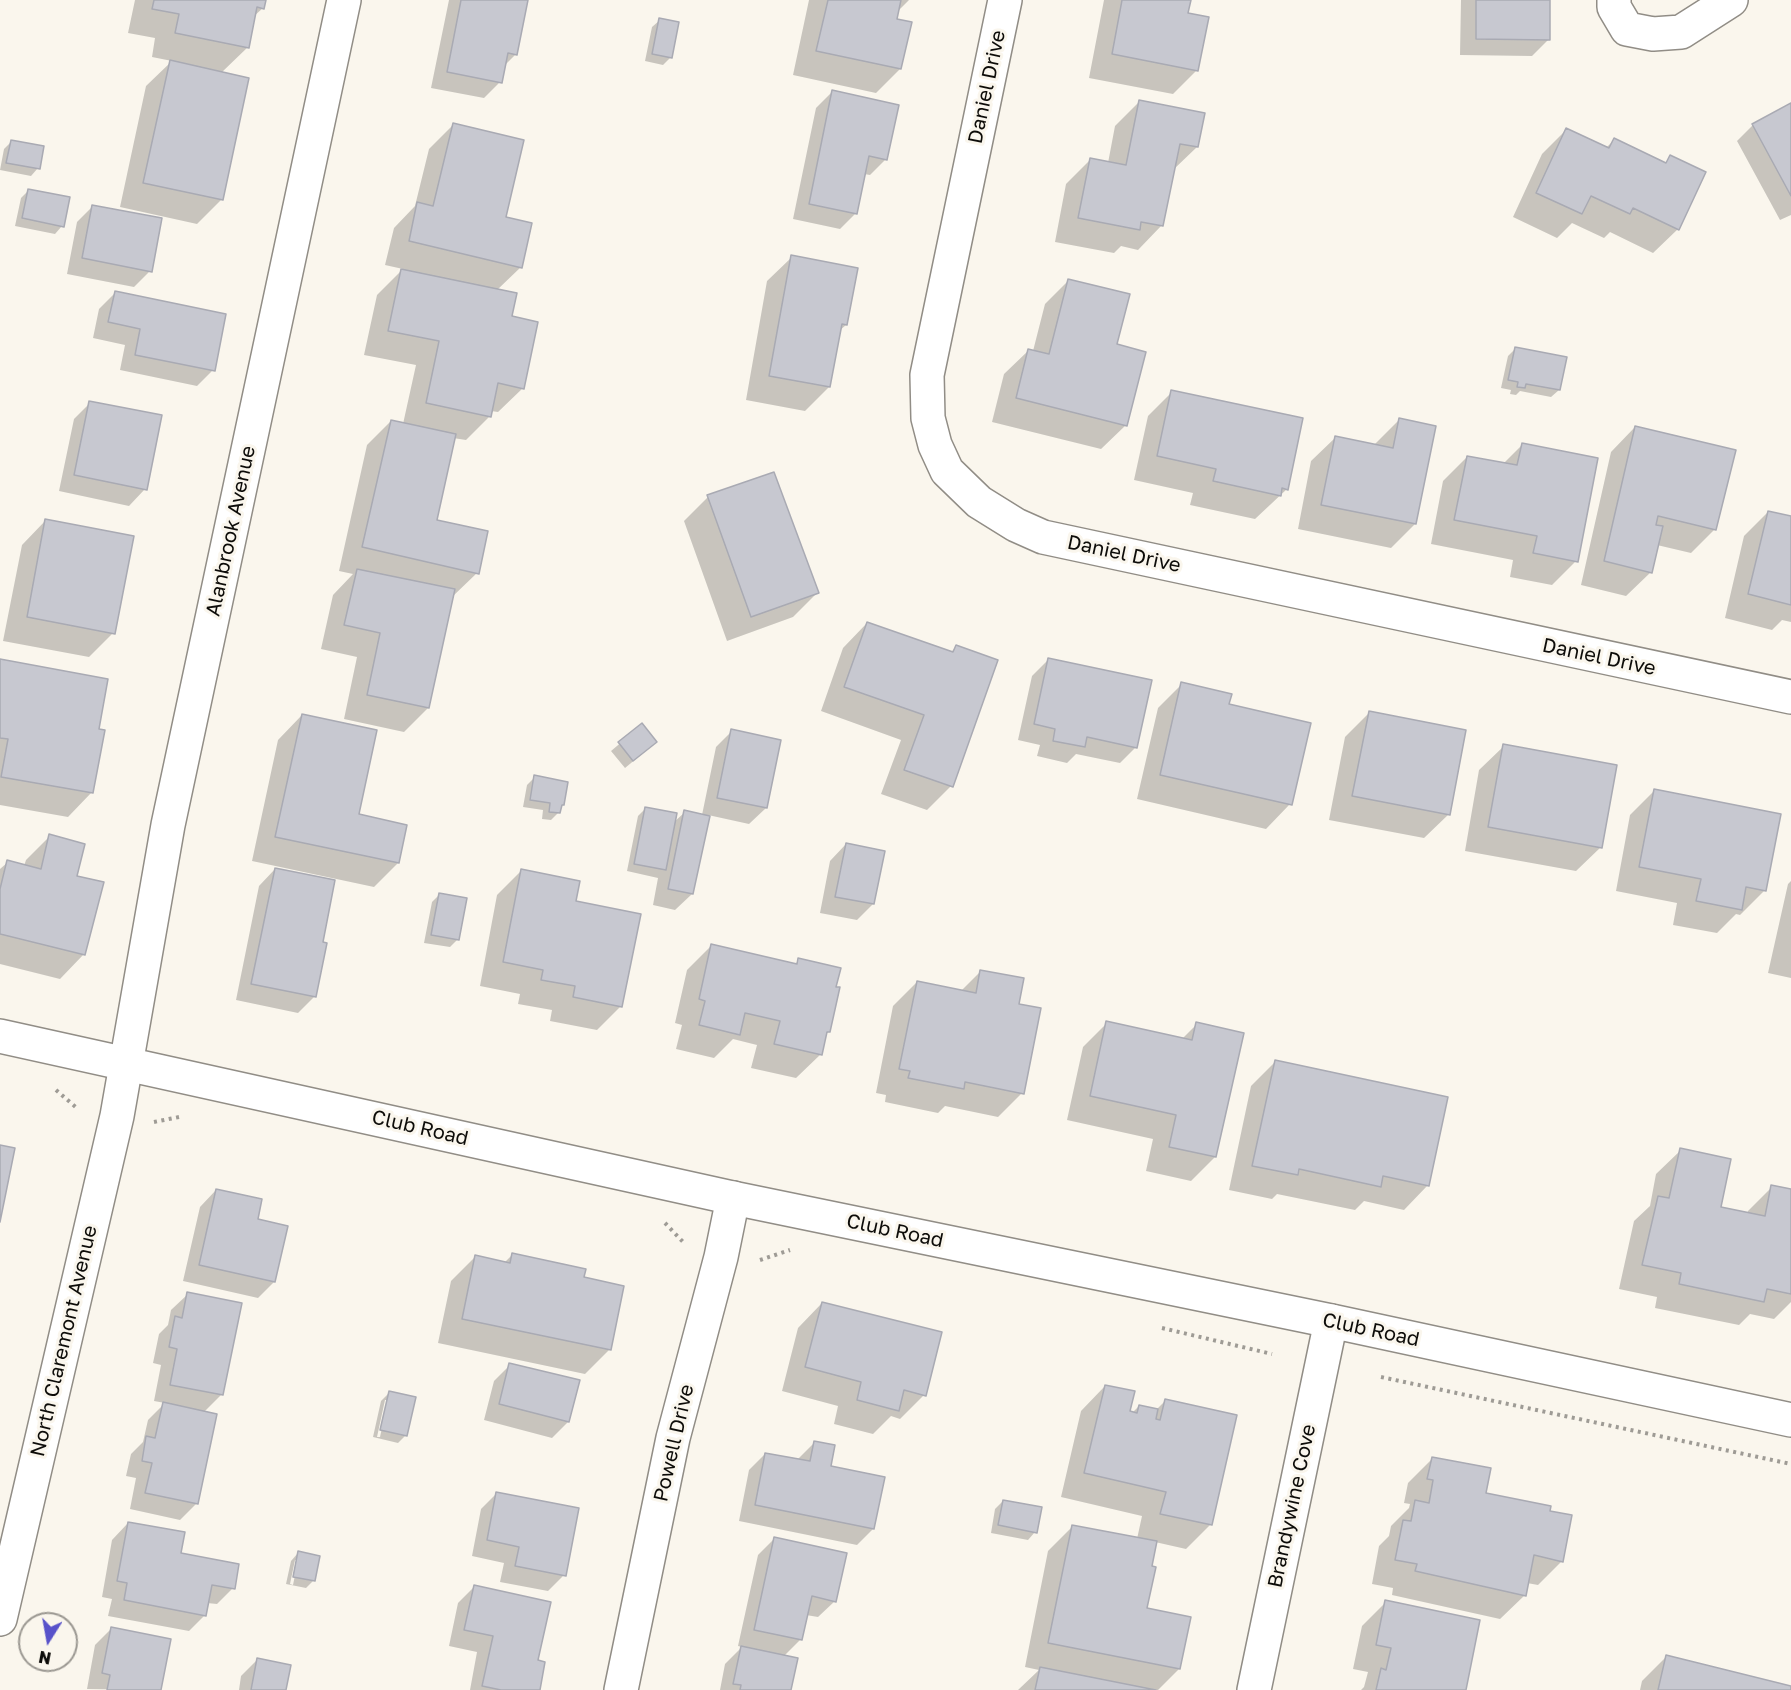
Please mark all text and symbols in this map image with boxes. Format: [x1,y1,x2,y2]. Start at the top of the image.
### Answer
street label: Daniel Drive [963,28,1011,146]
street label: Alanbrook Avenue [201,444,261,618]
street label: Daniel Drive [1065,530,1183,578]
street label: Daniel Drive [1540,633,1658,681]
street label: Club Road [369,1105,471,1151]
street label: Club Road [844,1209,946,1253]
street label: North Claremont Avenue [26,1223,102,1459]
street label: Club Road [1320,1308,1422,1352]
street label: Powell Drive [649,1382,699,1504]
street label: Brandywine Cove [1263,1422,1321,1590]
north arrow [18,1612,78,1672]
text: N [37,1647,53,1669]

